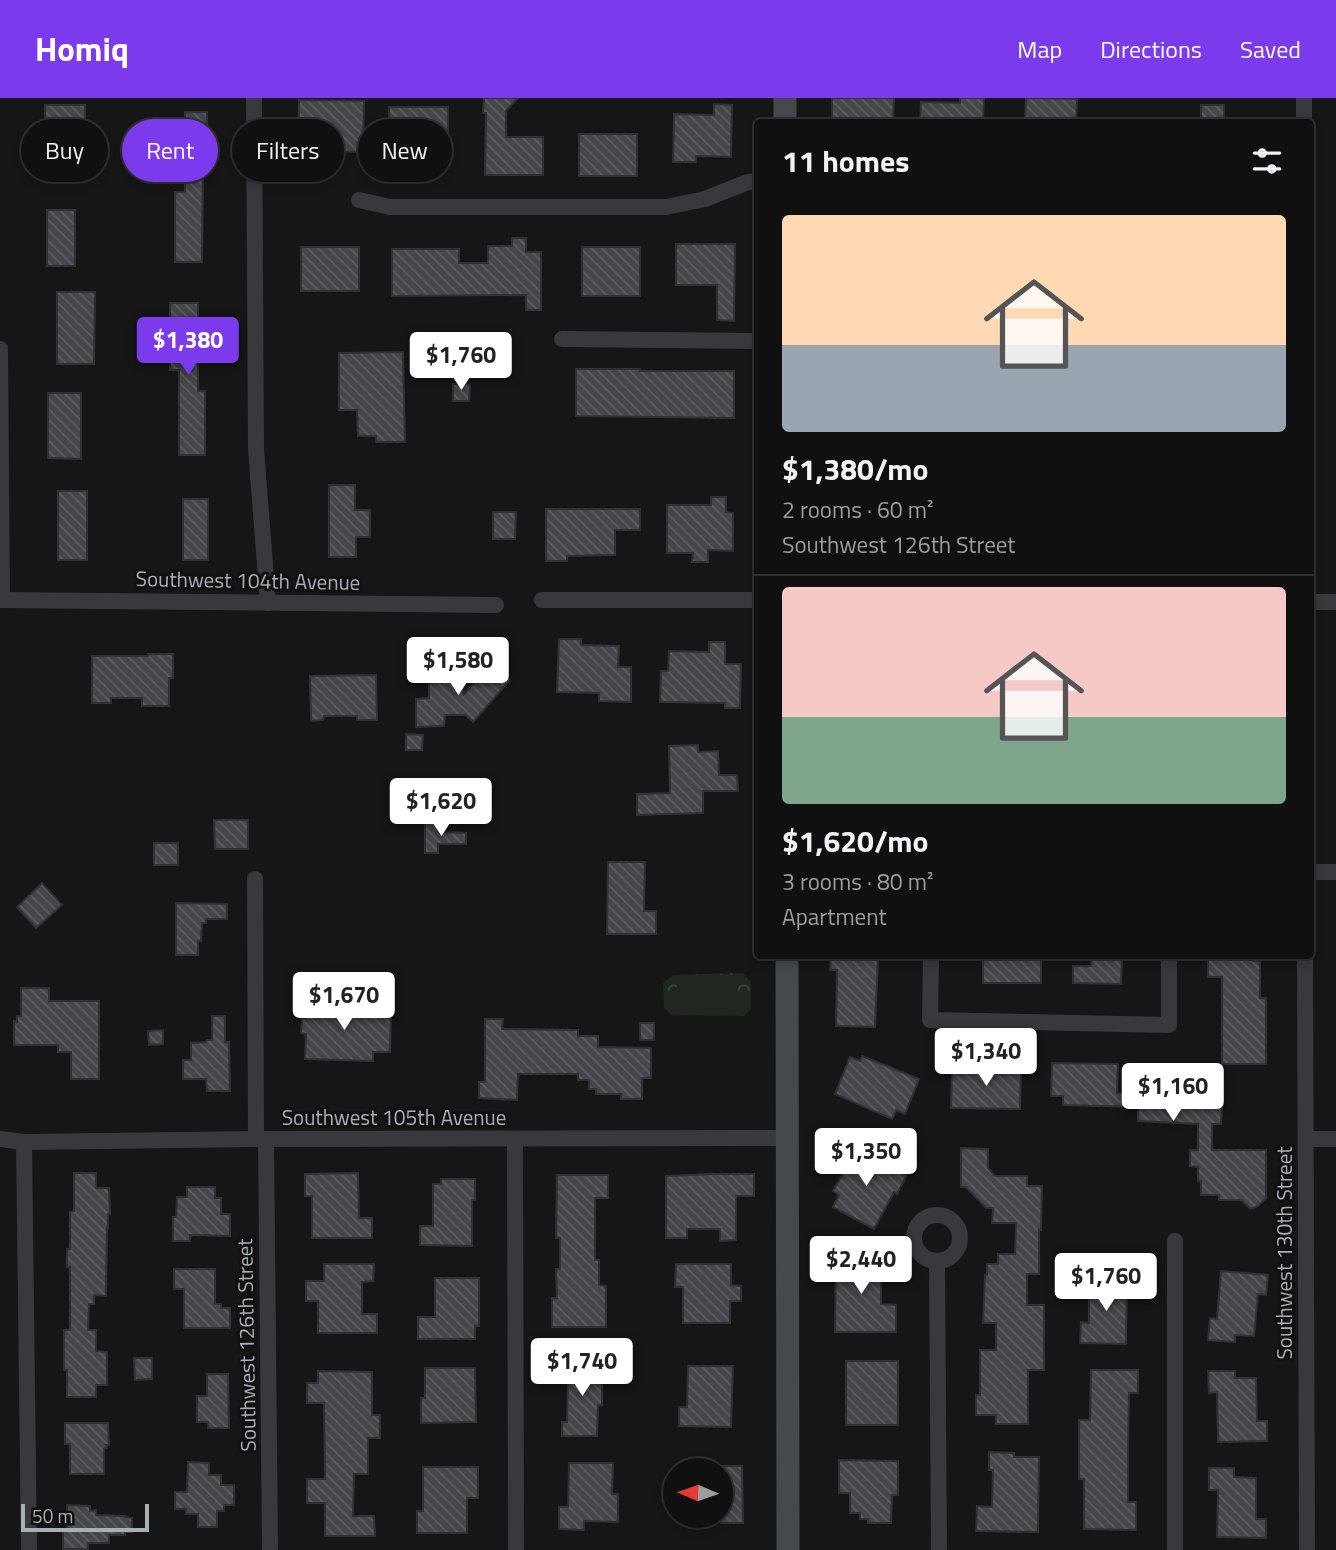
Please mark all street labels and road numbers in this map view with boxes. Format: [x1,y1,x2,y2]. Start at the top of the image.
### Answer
street label: Southwest 104th Avenue [135,562,361,598]
street label: Southwest 105th Avenue [282,1101,506,1133]
street label: Southwest 130th Street [1268,1146,1300,1360]
street label: Southwest 126th Street [228,1238,264,1452]

